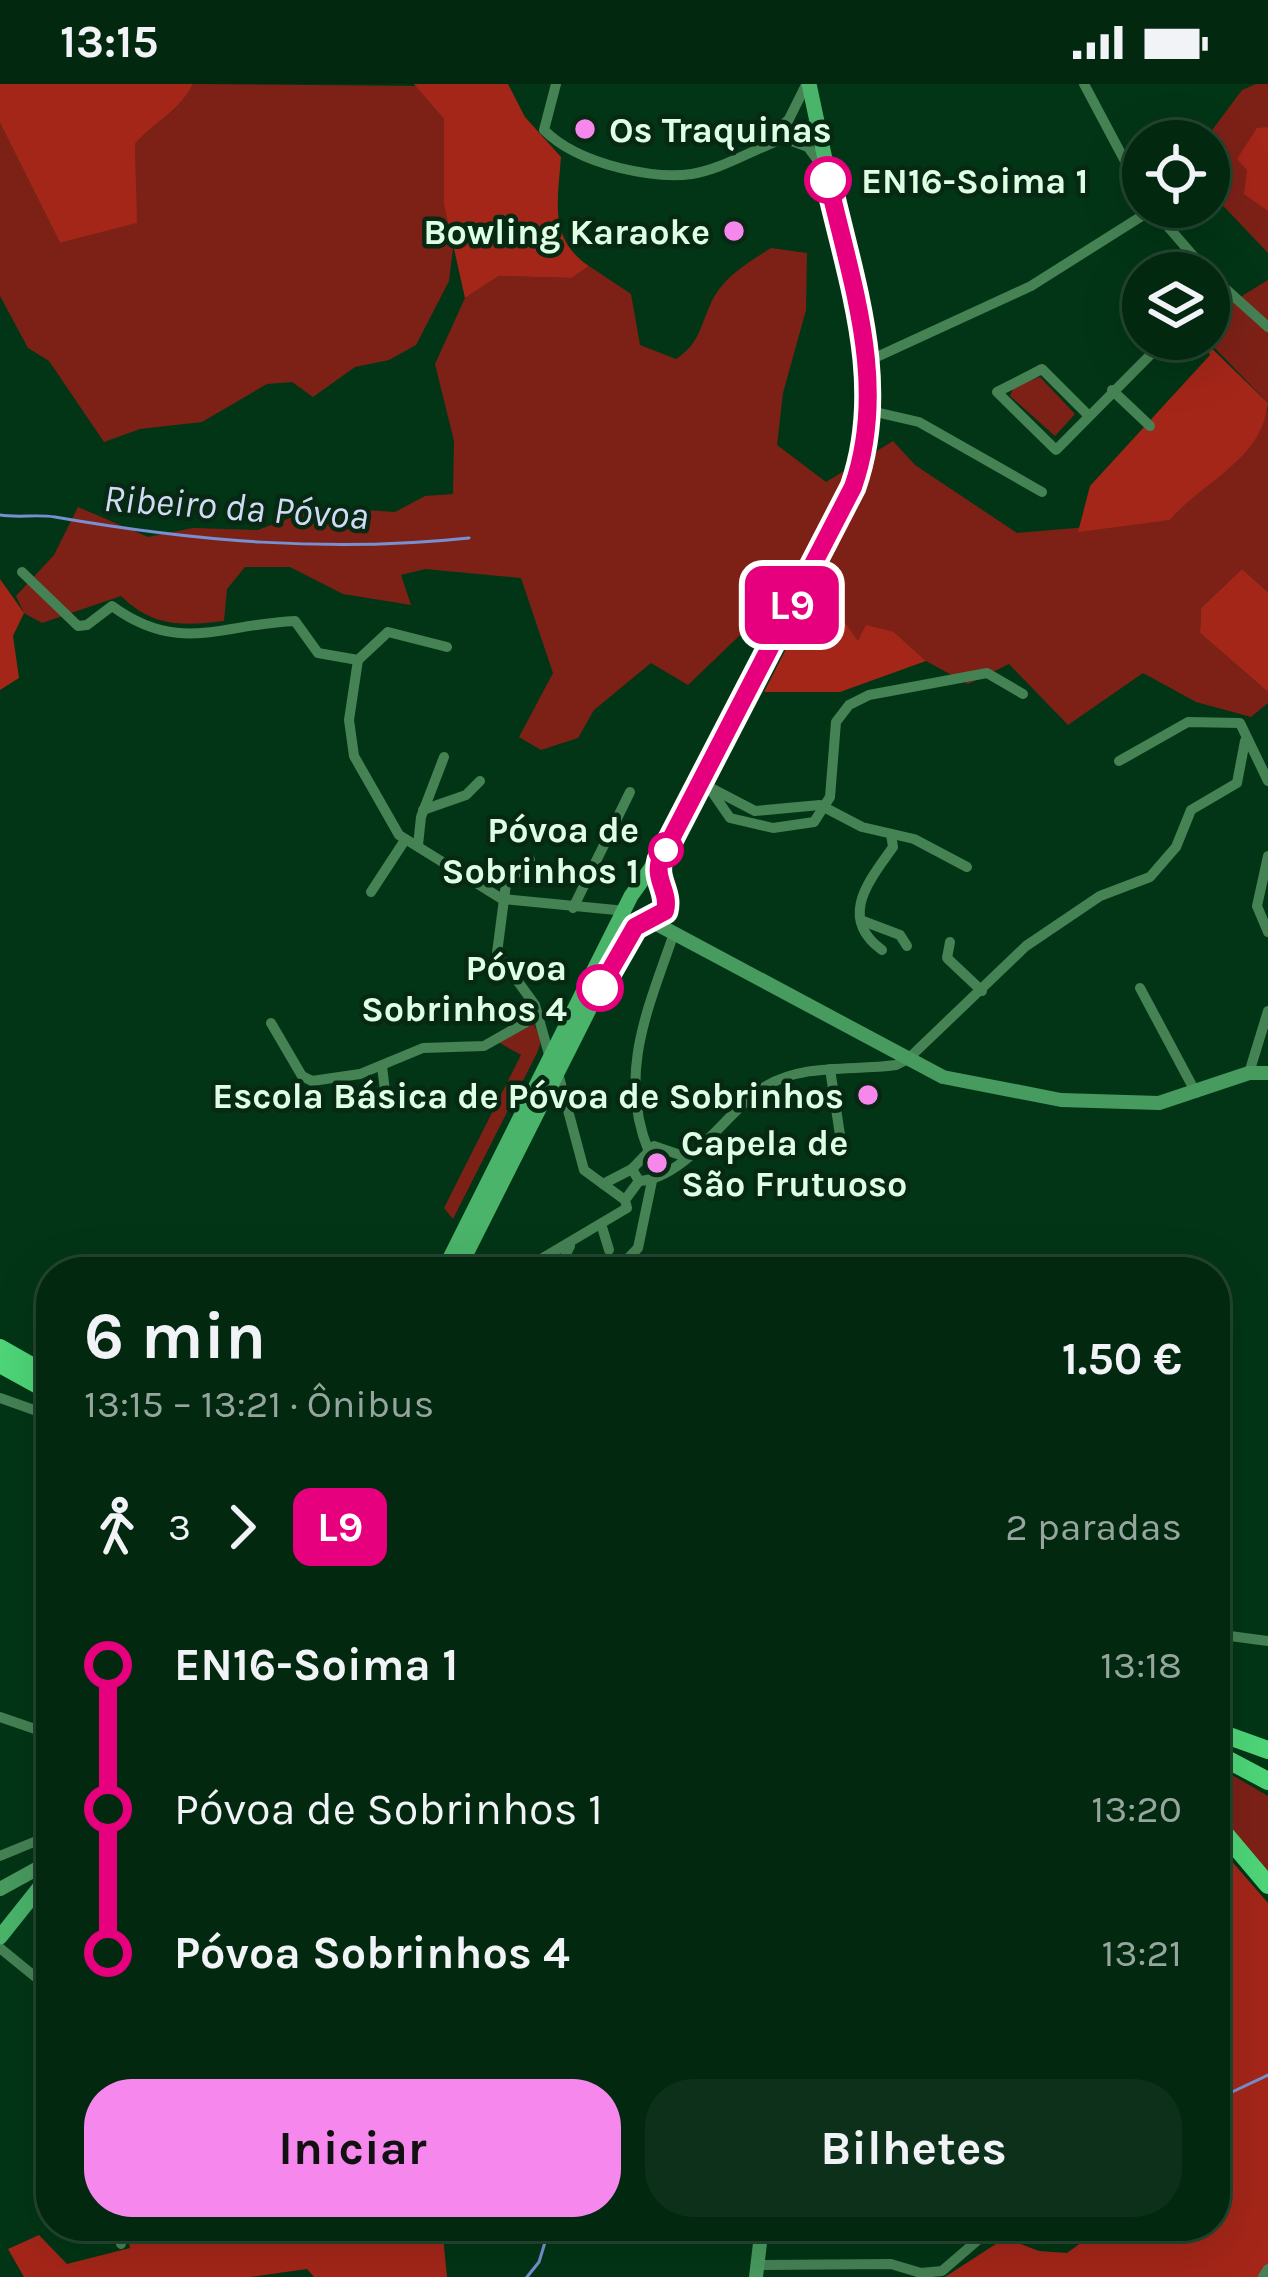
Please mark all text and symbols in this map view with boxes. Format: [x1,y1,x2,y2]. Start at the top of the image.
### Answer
text: 13:15 [60,16,158,68]
place label: Os Traquinas [609,109,832,152]
marker: Os Traquinas [572,116,598,142]
map controls [1122,120,1230,360]
button: locate [1122,120,1230,228]
marker: EN16-Soima 1 [806,158,850,202]
place label: EN16-Soima 1 [861,160,1088,202]
place label: Bowling Karaoke [423,211,710,254]
marker: Bowling Karaoke [721,218,747,244]
button: layers [1122,252,1230,360]
water label: Ribeiro da Póvoa [102,475,370,539]
line badge: L9 [738,566,846,644]
text: L9 [769,580,815,630]
place label: Póvoa de Sobrinhos 1 [441,809,639,892]
marker: Póvoa de Sobrinhos 1 [650,834,682,866]
place label: Póvoa Sobrinhos 4 [361,947,567,1030]
marker: Póvoa Sobrinhos 4 [578,966,622,1010]
place label: Escola Básica de Póvoa de Sobrinhos [212,1075,844,1117]
marker: Escola Básica de Póvoa de Sobrinhos [855,1082,881,1108]
place label: Capela de São Frutuoso [681,1122,907,1205]
marker: Capela de São Frutuoso [644,1150,670,1176]
text: 6 min [84,1297,266,1375]
text: 1.50 € [1062,1333,1182,1385]
text: 13:15 – 13:21 · Ônibus [84,1381,434,1427]
icon: walk [84,1494,150,1560]
icon: forward [209,1494,275,1560]
text: L9 [317,1502,363,1552]
text: 3 [168,1504,191,1550]
text: 2 paradas [1005,1504,1182,1550]
text: EN16-Soima 1 [174,1639,458,1691]
text: 13:18 [1100,1642,1182,1688]
text: Póvoa de Sobrinhos 1 [174,1783,603,1835]
text: 13:20 [1091,1786,1182,1832]
text: Póvoa Sobrinhos 4 [174,1927,570,1979]
text: 13:21 [1102,1930,1182,1976]
button: Iniciar [84,2079,621,2217]
button: Bilhetes [645,2079,1182,2217]

